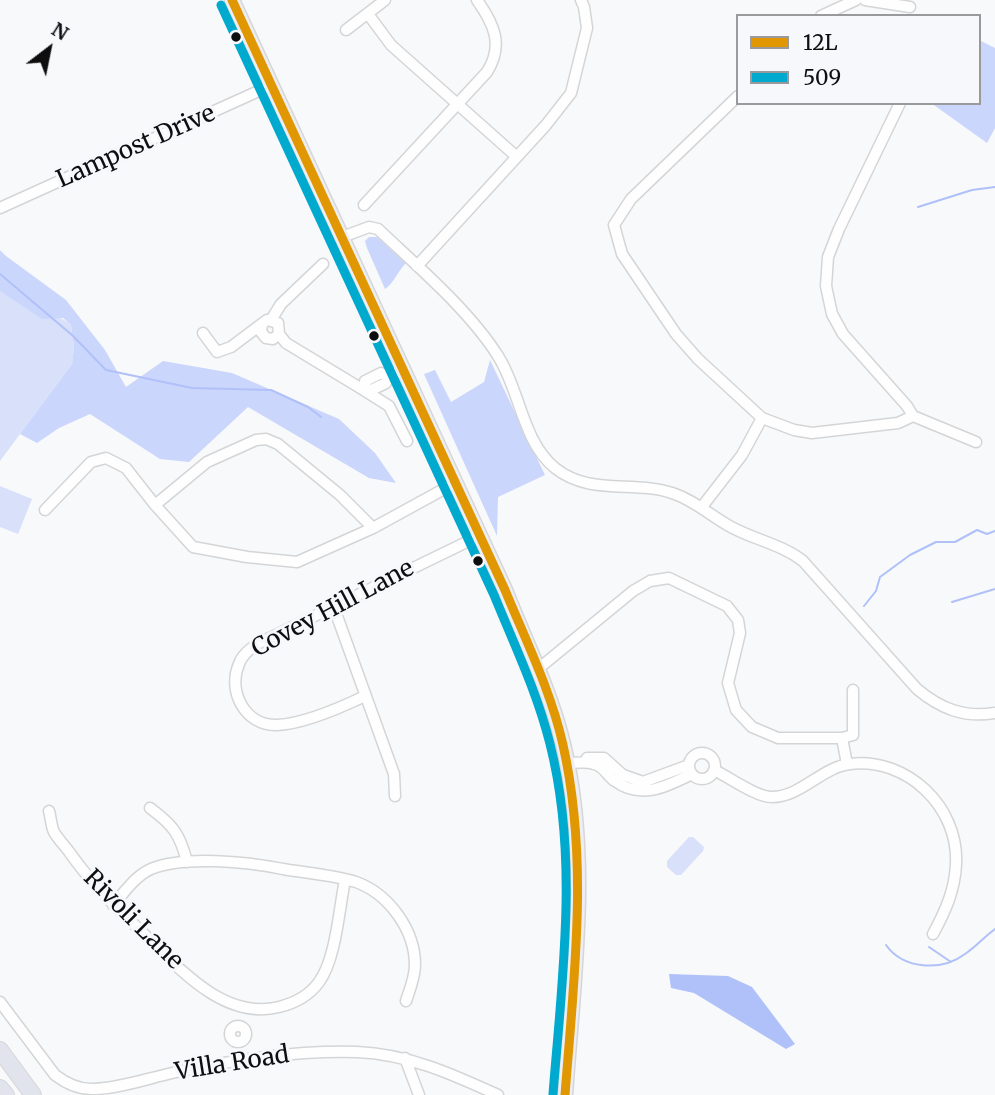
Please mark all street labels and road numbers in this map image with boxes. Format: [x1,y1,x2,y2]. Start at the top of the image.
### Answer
street label: Lampost Drive [52,99,220,195]
street label: Covey Hill Lane [247,554,419,664]
street label: Rivoli Lane [77,864,189,976]
street label: Villa Road [173,1041,291,1087]

